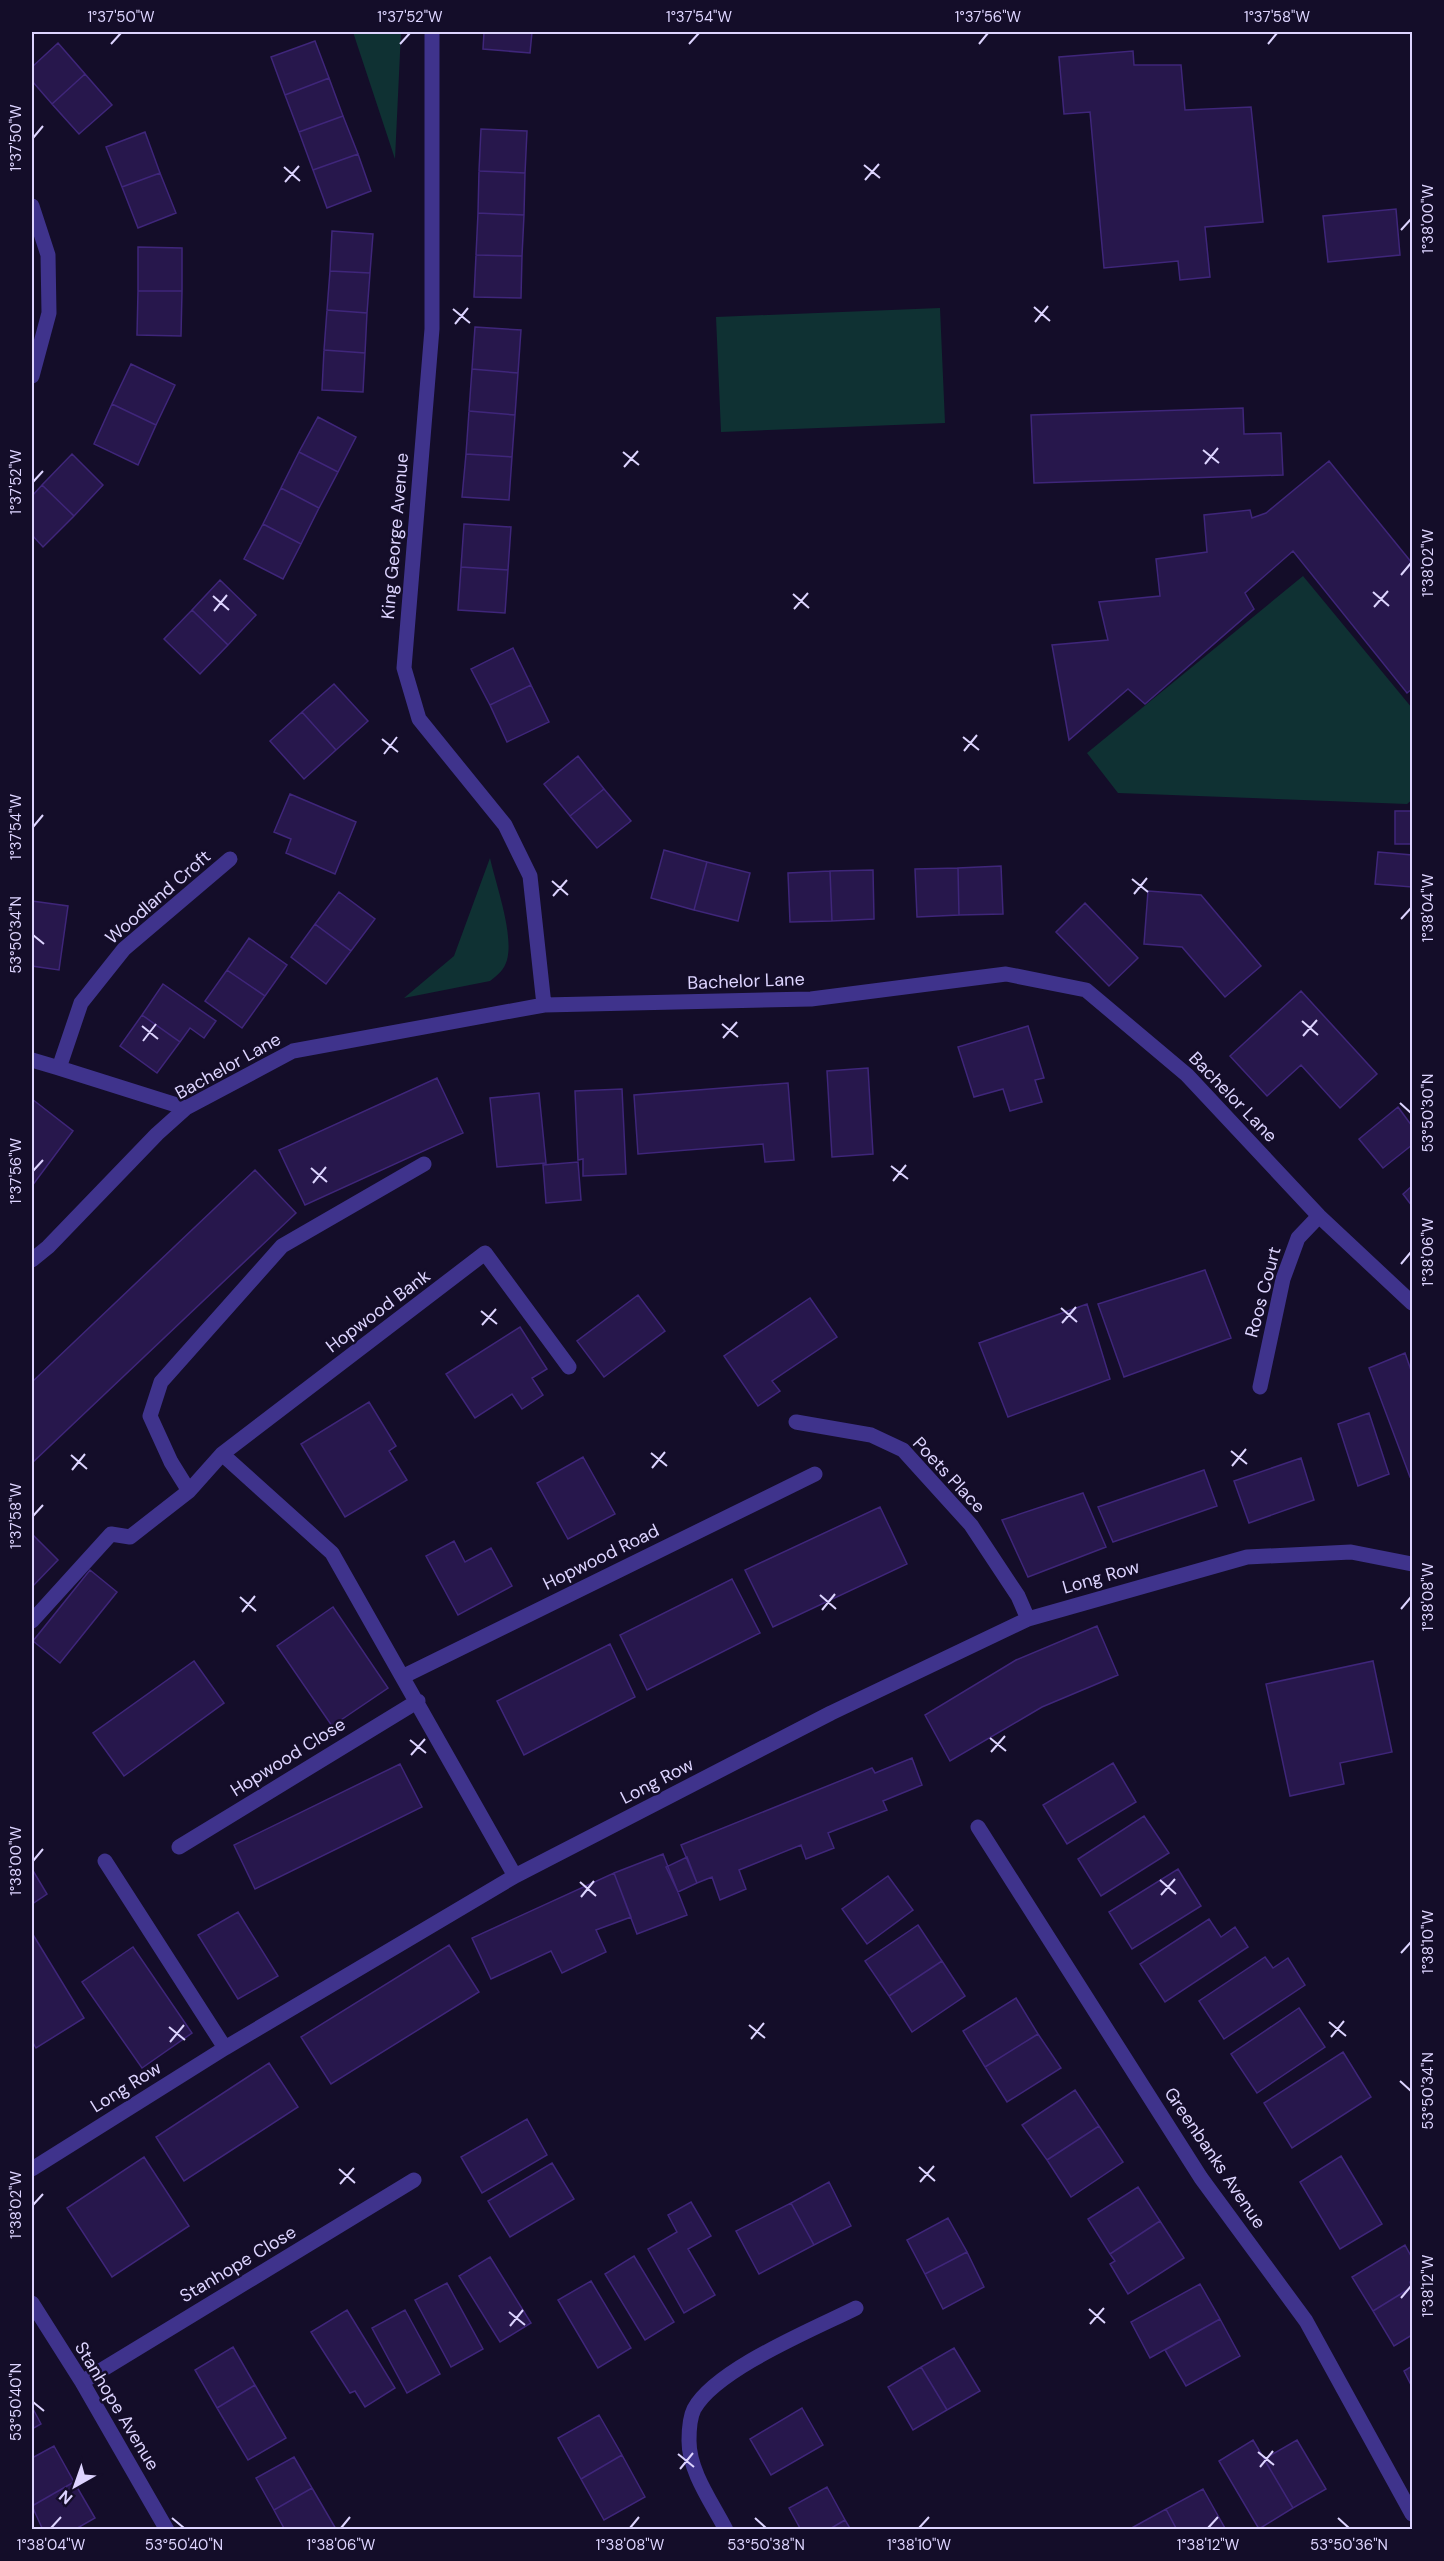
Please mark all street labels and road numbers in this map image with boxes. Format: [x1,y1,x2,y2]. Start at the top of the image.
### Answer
street label: King George Avenue [376,452,414,620]
street label: Woodland Croft [100,845,216,949]
street label: Bachelor Lane [687,967,805,995]
street label: Bachelor Lane [171,1027,285,1105]
street label: Bachelor Lane [1184,1046,1282,1148]
street label: Roos Court [1239,1244,1287,1340]
street label: Hopwood Bank [321,1264,435,1358]
street label: Poets Place [907,1432,991,1518]
street label: Hopwood Road [539,1518,663,1596]
street label: Long Row [1060,1554,1143,1599]
street label: Hopwood Close [226,1712,350,1802]
street label: Long Row [616,1752,698,1810]
street label: Long Row [86,2056,166,2118]
street label: Greenbanks Avenue [1159,2083,1271,2233]
street label: Stanhope Close [175,2220,301,2308]
street label: Stanhope Avenue [69,2337,165,2475]

